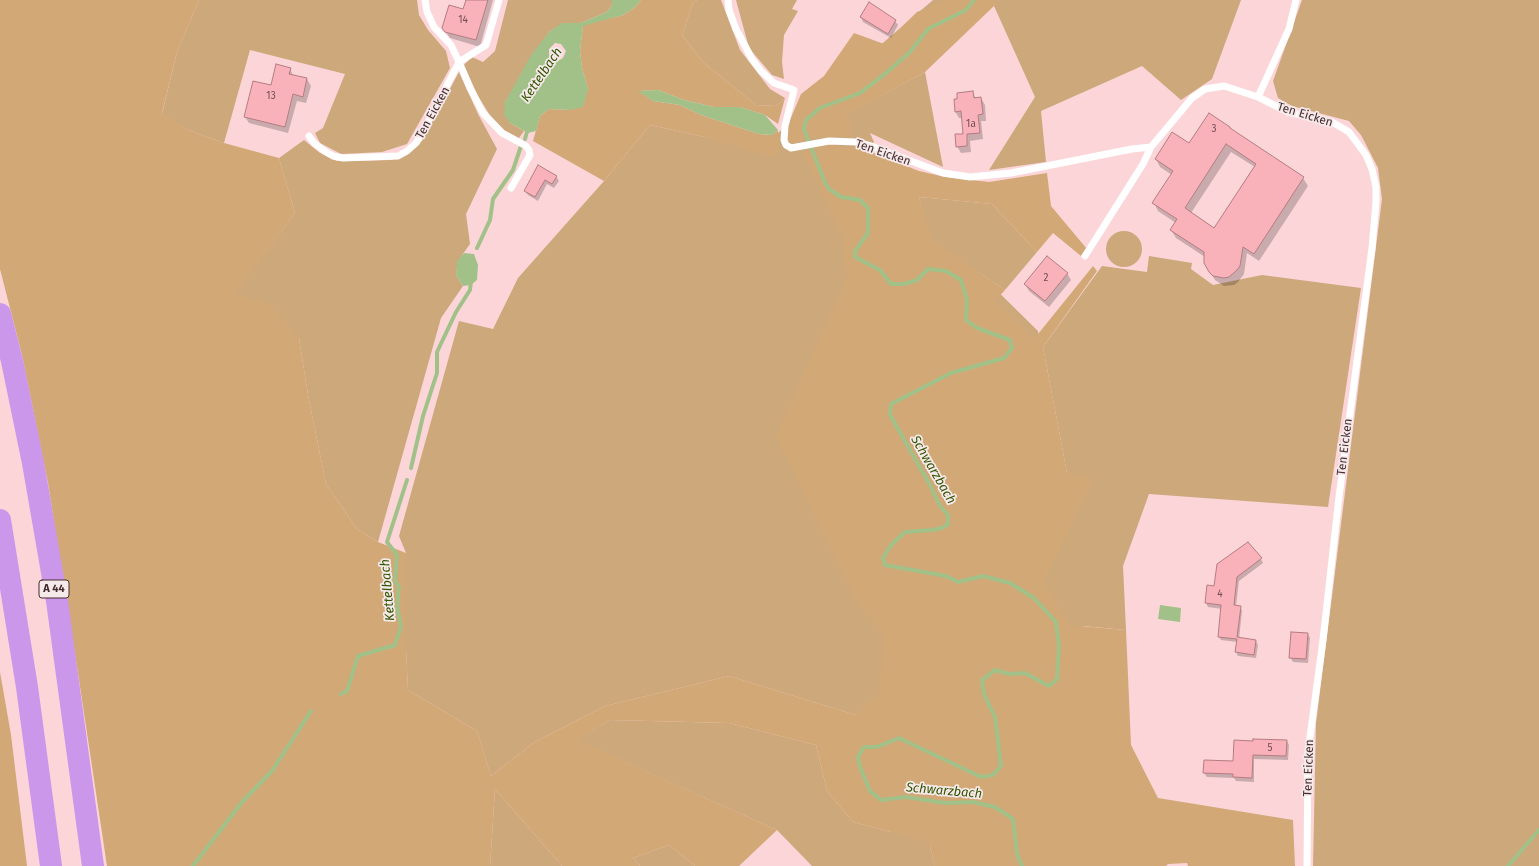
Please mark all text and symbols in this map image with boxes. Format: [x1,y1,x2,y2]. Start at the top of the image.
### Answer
house number: 14 [458,14,468,26]
water label: Kettelbach [518,45,566,105]
street label: Ten Eicken [413,84,453,142]
house number: 13 [266,90,276,102]
street label: Ten Eicken [1275,100,1335,130]
house number: 1a [966,118,976,130]
house number: 3 [1212,123,1216,135]
street label: Ten Eicken [853,137,913,169]
house number: 2 [1044,272,1048,284]
street label: Ten Eicken [1334,418,1356,476]
water label: Schwarzbach [907,433,959,507]
water label: Kettelbach [378,558,398,622]
road number: A 44 [39,580,69,598]
house number: 4 [1217,588,1223,600]
street label: Ten Eicken [1301,739,1317,797]
house number: 5 [1267,742,1273,754]
water label: Schwarzbach [905,780,983,802]

